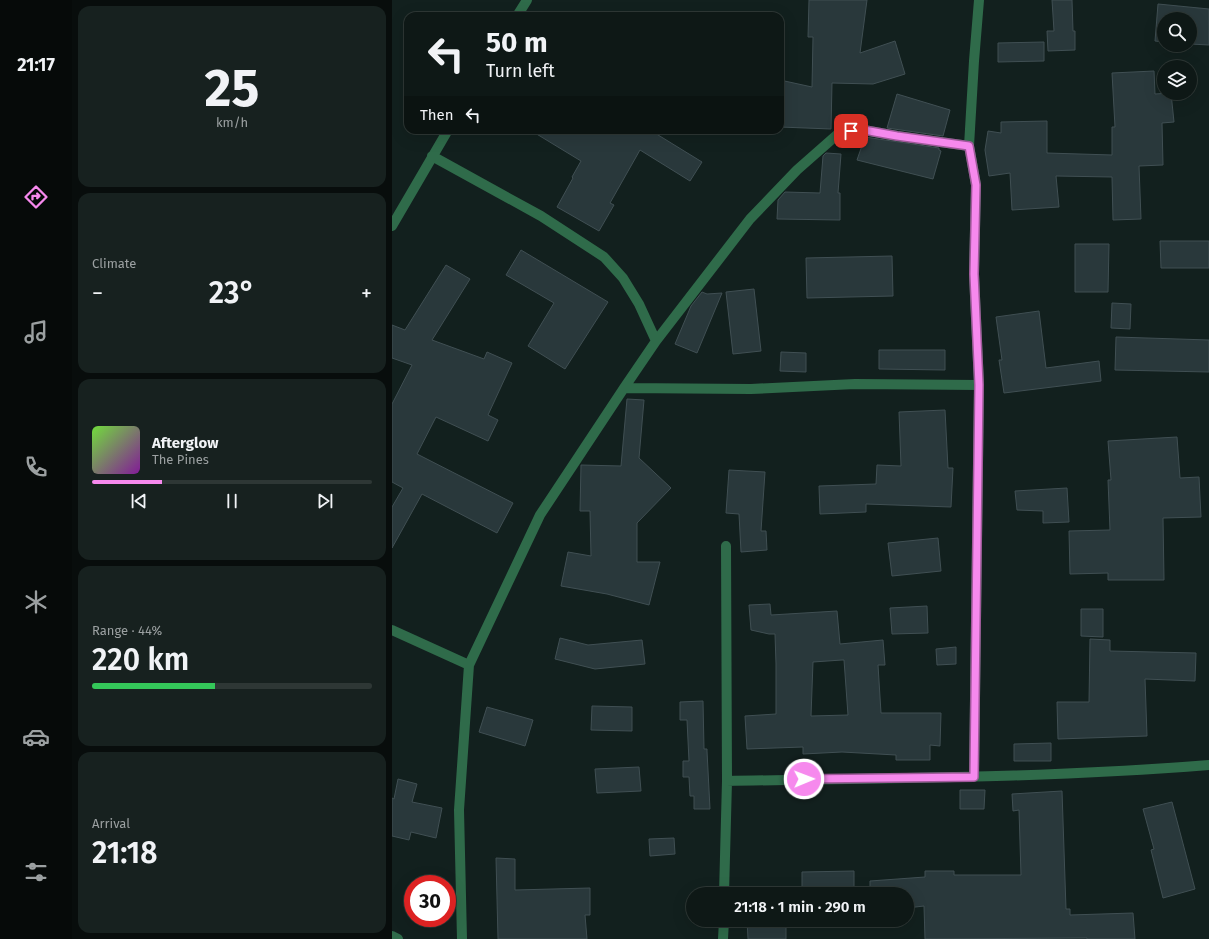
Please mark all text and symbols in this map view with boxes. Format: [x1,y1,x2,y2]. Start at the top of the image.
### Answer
map controls [1157,12,1197,100]
button: search [1157,12,1197,52]
text: 50 m [486,26,548,59]
icon: left [420,28,472,80]
text: 21:17 [17,54,55,76]
text: 25 [205,57,259,120]
text: Turn left [486,60,555,82]
button: layers [1157,60,1197,100]
icon: left [462,104,484,126]
text: Then [420,106,454,124]
pin [834,114,868,148]
text: km/h [216,115,248,130]
icon: arrive [840,120,862,142]
icon: directions [22,183,50,211]
text: Climate [92,256,136,271]
text: 23° [209,275,255,311]
text: − [92,280,103,307]
text: + [361,280,372,307]
icon: music [22,318,50,346]
text: Afterglow [152,434,218,452]
text: The Pines [152,452,209,467]
icon: phone [22,453,50,481]
icon: previous [128,490,150,512]
icon: pause [221,490,243,512]
icon: next [314,490,336,512]
icon: climate [22,588,50,616]
text: Range · 44% [92,623,162,638]
text: 220 km [92,642,189,678]
icon: car [22,723,50,751]
position arrow [783,758,825,800]
text: Arrival [92,816,130,831]
text: 21:18 [92,835,157,871]
icon: filters [22,858,50,886]
speed limit sign: 30 [404,875,456,927]
text: 21:18 · 1 min · 290 m [734,898,866,916]

